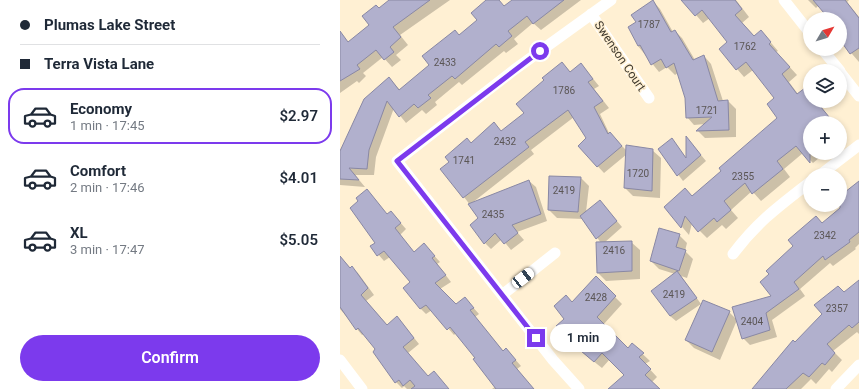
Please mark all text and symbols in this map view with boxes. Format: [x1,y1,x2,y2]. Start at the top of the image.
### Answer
north arrow [803,12,847,56]
map controls [803,12,847,212]
text: Plumas Lake Street [44,16,175,34]
street label: Swenson Court [591,18,649,94]
house number: 1787 [638,19,661,30]
house number: 1762 [734,41,757,52]
route start [531,42,549,60]
text: Terra Vista Lane [44,55,154,73]
house number: 2433 [434,57,456,68]
button: layers [803,64,847,108]
house number: 1786 [553,85,576,96]
icon: car [22,98,58,134]
text: Economy [70,100,132,118]
house number: 1721 [696,105,718,116]
text: $2.97 [279,107,318,125]
button: + [803,116,847,160]
text: 1 min · 17:45 [70,118,145,133]
house number: 2432 [494,136,517,147]
house number: 1741 [453,155,475,166]
icon: car [22,160,58,196]
text: Comfort [70,162,126,180]
house number: 1720 [627,168,650,179]
button: − [803,168,847,212]
text: $4.01 [279,169,318,187]
house number: 2355 [732,171,755,182]
text: 2 min · 17:46 [70,180,145,195]
house number: 2419 [553,185,575,196]
house number: 2435 [482,209,505,220]
icon: car [22,222,58,258]
text: XL [70,224,88,242]
house number: 2342 [814,230,837,241]
text: $5.05 [279,231,318,249]
text: 3 min · 17:47 [70,242,145,257]
house number: 2416 [603,245,626,256]
car [510,266,536,290]
house number: 2419 [663,289,685,300]
house number: 2428 [585,292,608,303]
house number: 2357 [826,303,849,314]
house number: 2404 [741,316,764,327]
callout: 1 min [550,324,616,352]
route end [527,329,545,347]
text: 1 min [567,330,599,345]
button: Confirm [20,335,320,381]

